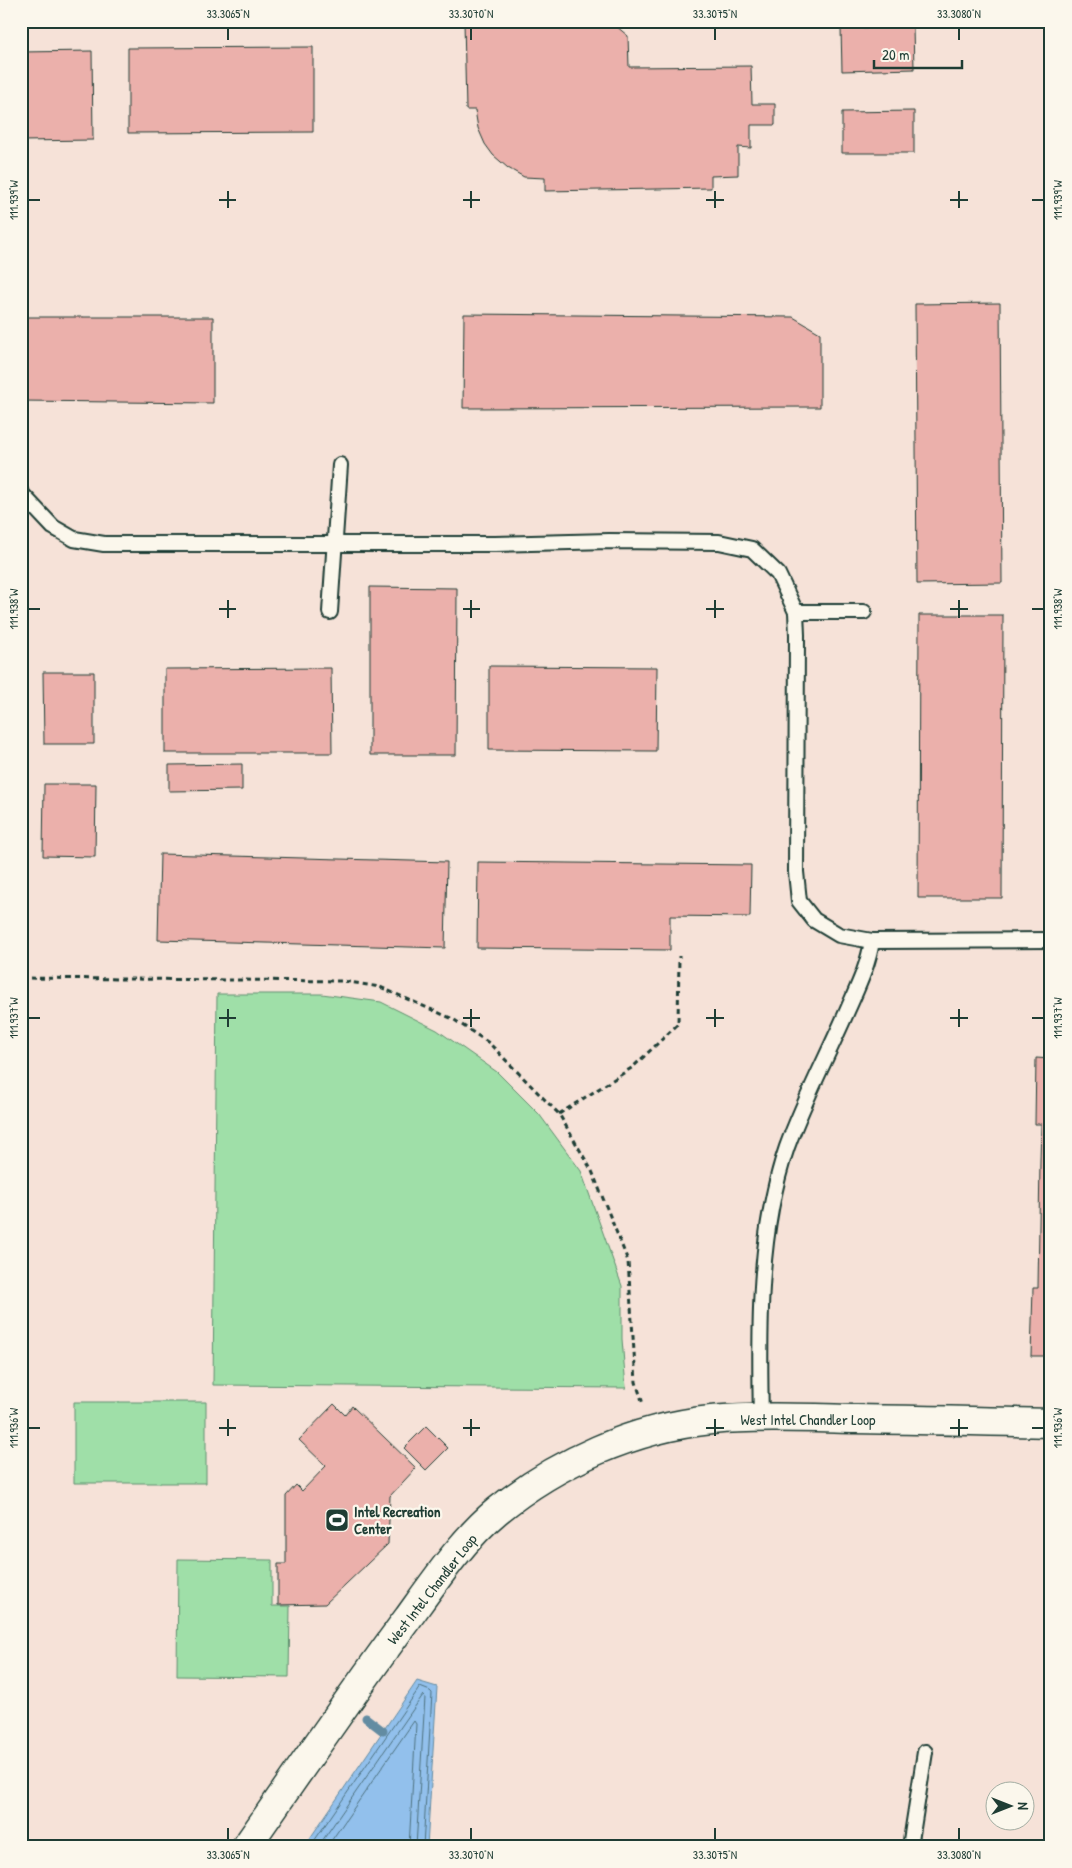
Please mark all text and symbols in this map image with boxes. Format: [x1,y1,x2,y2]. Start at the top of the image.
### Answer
text: 33.3065°N [206,5,250,22]
text: 33.3070°N [449,5,493,22]
text: 33.3075°N [693,5,737,22]
text: 33.3080°N [937,5,981,22]
scale bar [874,38,962,70]
text: 20 m [882,44,909,65]
text: 111.939°W [5,179,22,220]
text: 111.939°W [1049,179,1066,220]
text: 111.938°W [5,588,22,629]
text: 111.938°W [1049,588,1066,629]
text: 111.937°W [5,997,22,1039]
text: 111.937°W [1049,997,1066,1039]
text: 111.936°W [5,1407,22,1448]
text: 111.936°W [1049,1407,1066,1448]
street label: West Intel Chandler Loop [741,1409,876,1430]
place label: Intel Recreation Center [354,1501,441,1539]
sports icon: Intel Recreation Center [324,1507,350,1533]
street label: West Intel Chandler Loop [382,1529,482,1649]
north arrow [984,1780,1034,1830]
text: N [1014,1802,1033,1810]
text: 33.3065°N [206,1846,250,1863]
text: 33.3070°N [449,1846,493,1863]
text: 33.3075°N [693,1846,737,1863]
text: 33.3080°N [937,1846,981,1863]

